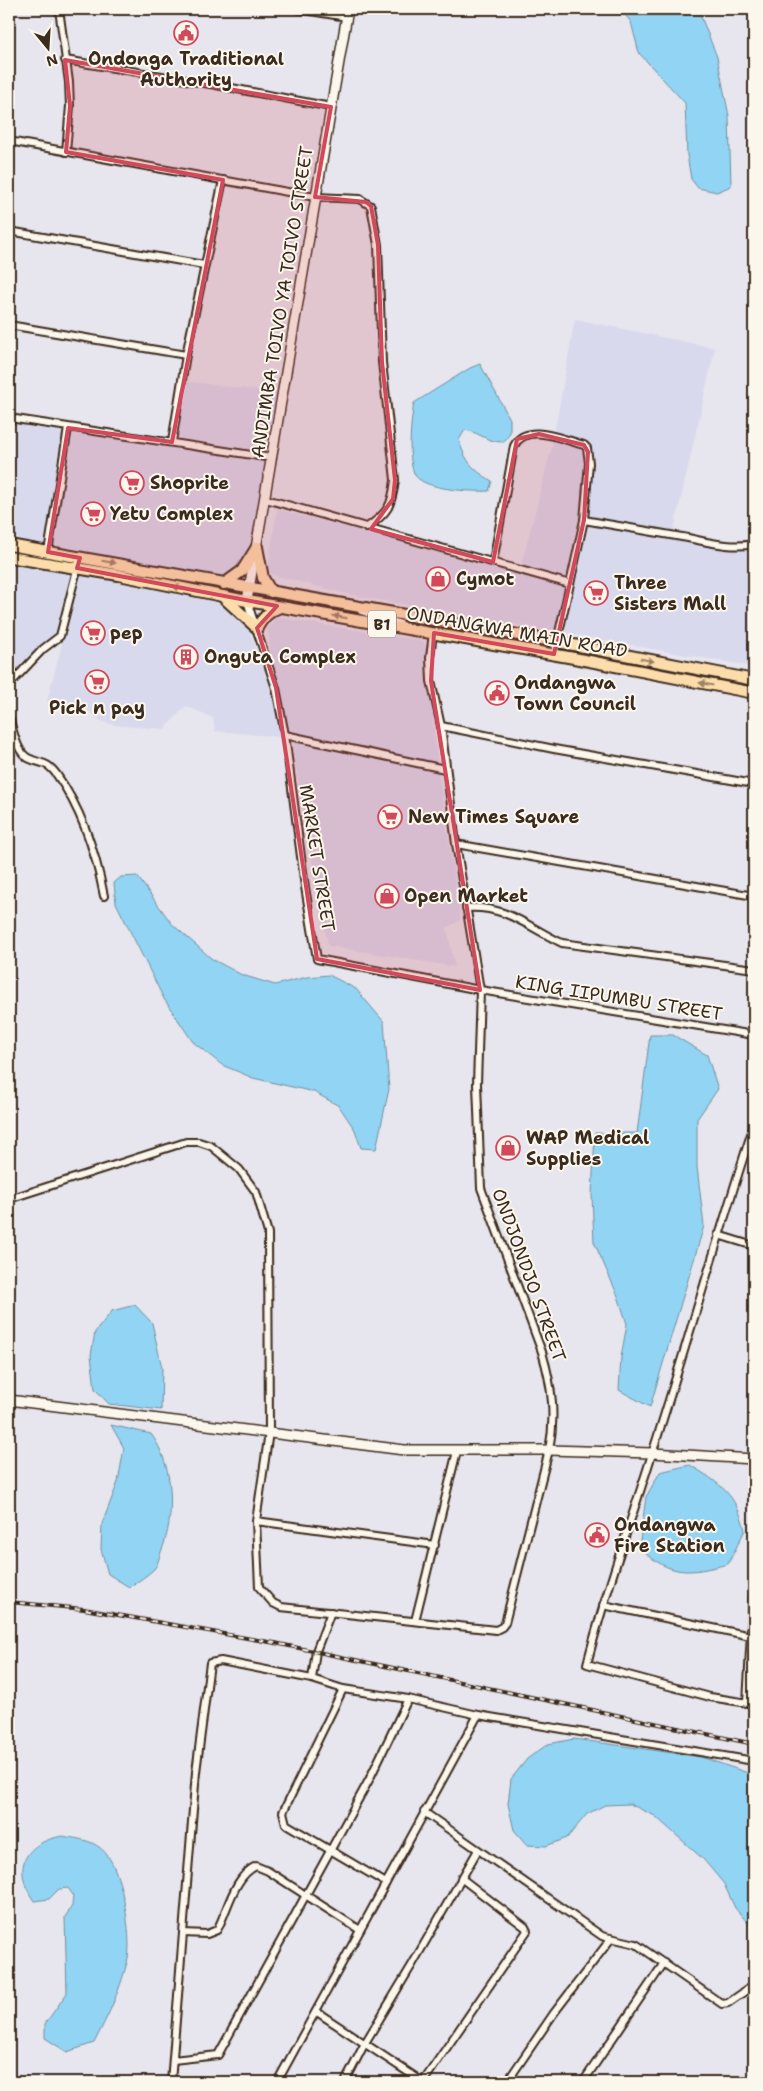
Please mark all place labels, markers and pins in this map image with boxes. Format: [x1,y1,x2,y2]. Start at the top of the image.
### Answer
public building icon: Ondonga Traditional Authority [173,20,199,46]
place label: Ondonga Traditional Authority [88,47,284,92]
supermarket icon: Shoprite [119,470,145,496]
place label: Shoprite [150,471,229,495]
supermarket icon: Yetu Complex [80,501,106,527]
place label: Yetu Complex [110,502,233,526]
shop icon: Cymot [425,566,451,592]
place label: Cymot [456,567,514,591]
place label: Three Sisters Mall [614,571,726,616]
supermarket icon: Three Sisters Mall [583,580,609,606]
supermarket icon: pep [80,620,106,646]
place label: pep [110,621,143,645]
building icon: Onguta Complex [173,644,199,670]
place label: Onguta Complex [204,645,356,669]
supermarket icon: Pick n pay [84,669,110,695]
place label: Ondangwa Town Council [514,671,636,716]
public building icon: Ondangwa Town Council [484,680,510,706]
place label: Pick n pay [49,696,145,720]
supermarket icon: New Times Square [377,804,403,830]
place label: New Times Square [408,805,579,829]
shop icon: Open Market [374,883,400,909]
place label: Open Market [404,884,528,908]
place label: WAP Medical Supplies [526,1126,649,1171]
shop icon: WAP Medical Supplies [495,1135,521,1161]
place label: Ondangwa Fire Station [614,1513,725,1558]
public building icon: Ondangwa Fire Station [584,1522,610,1548]

